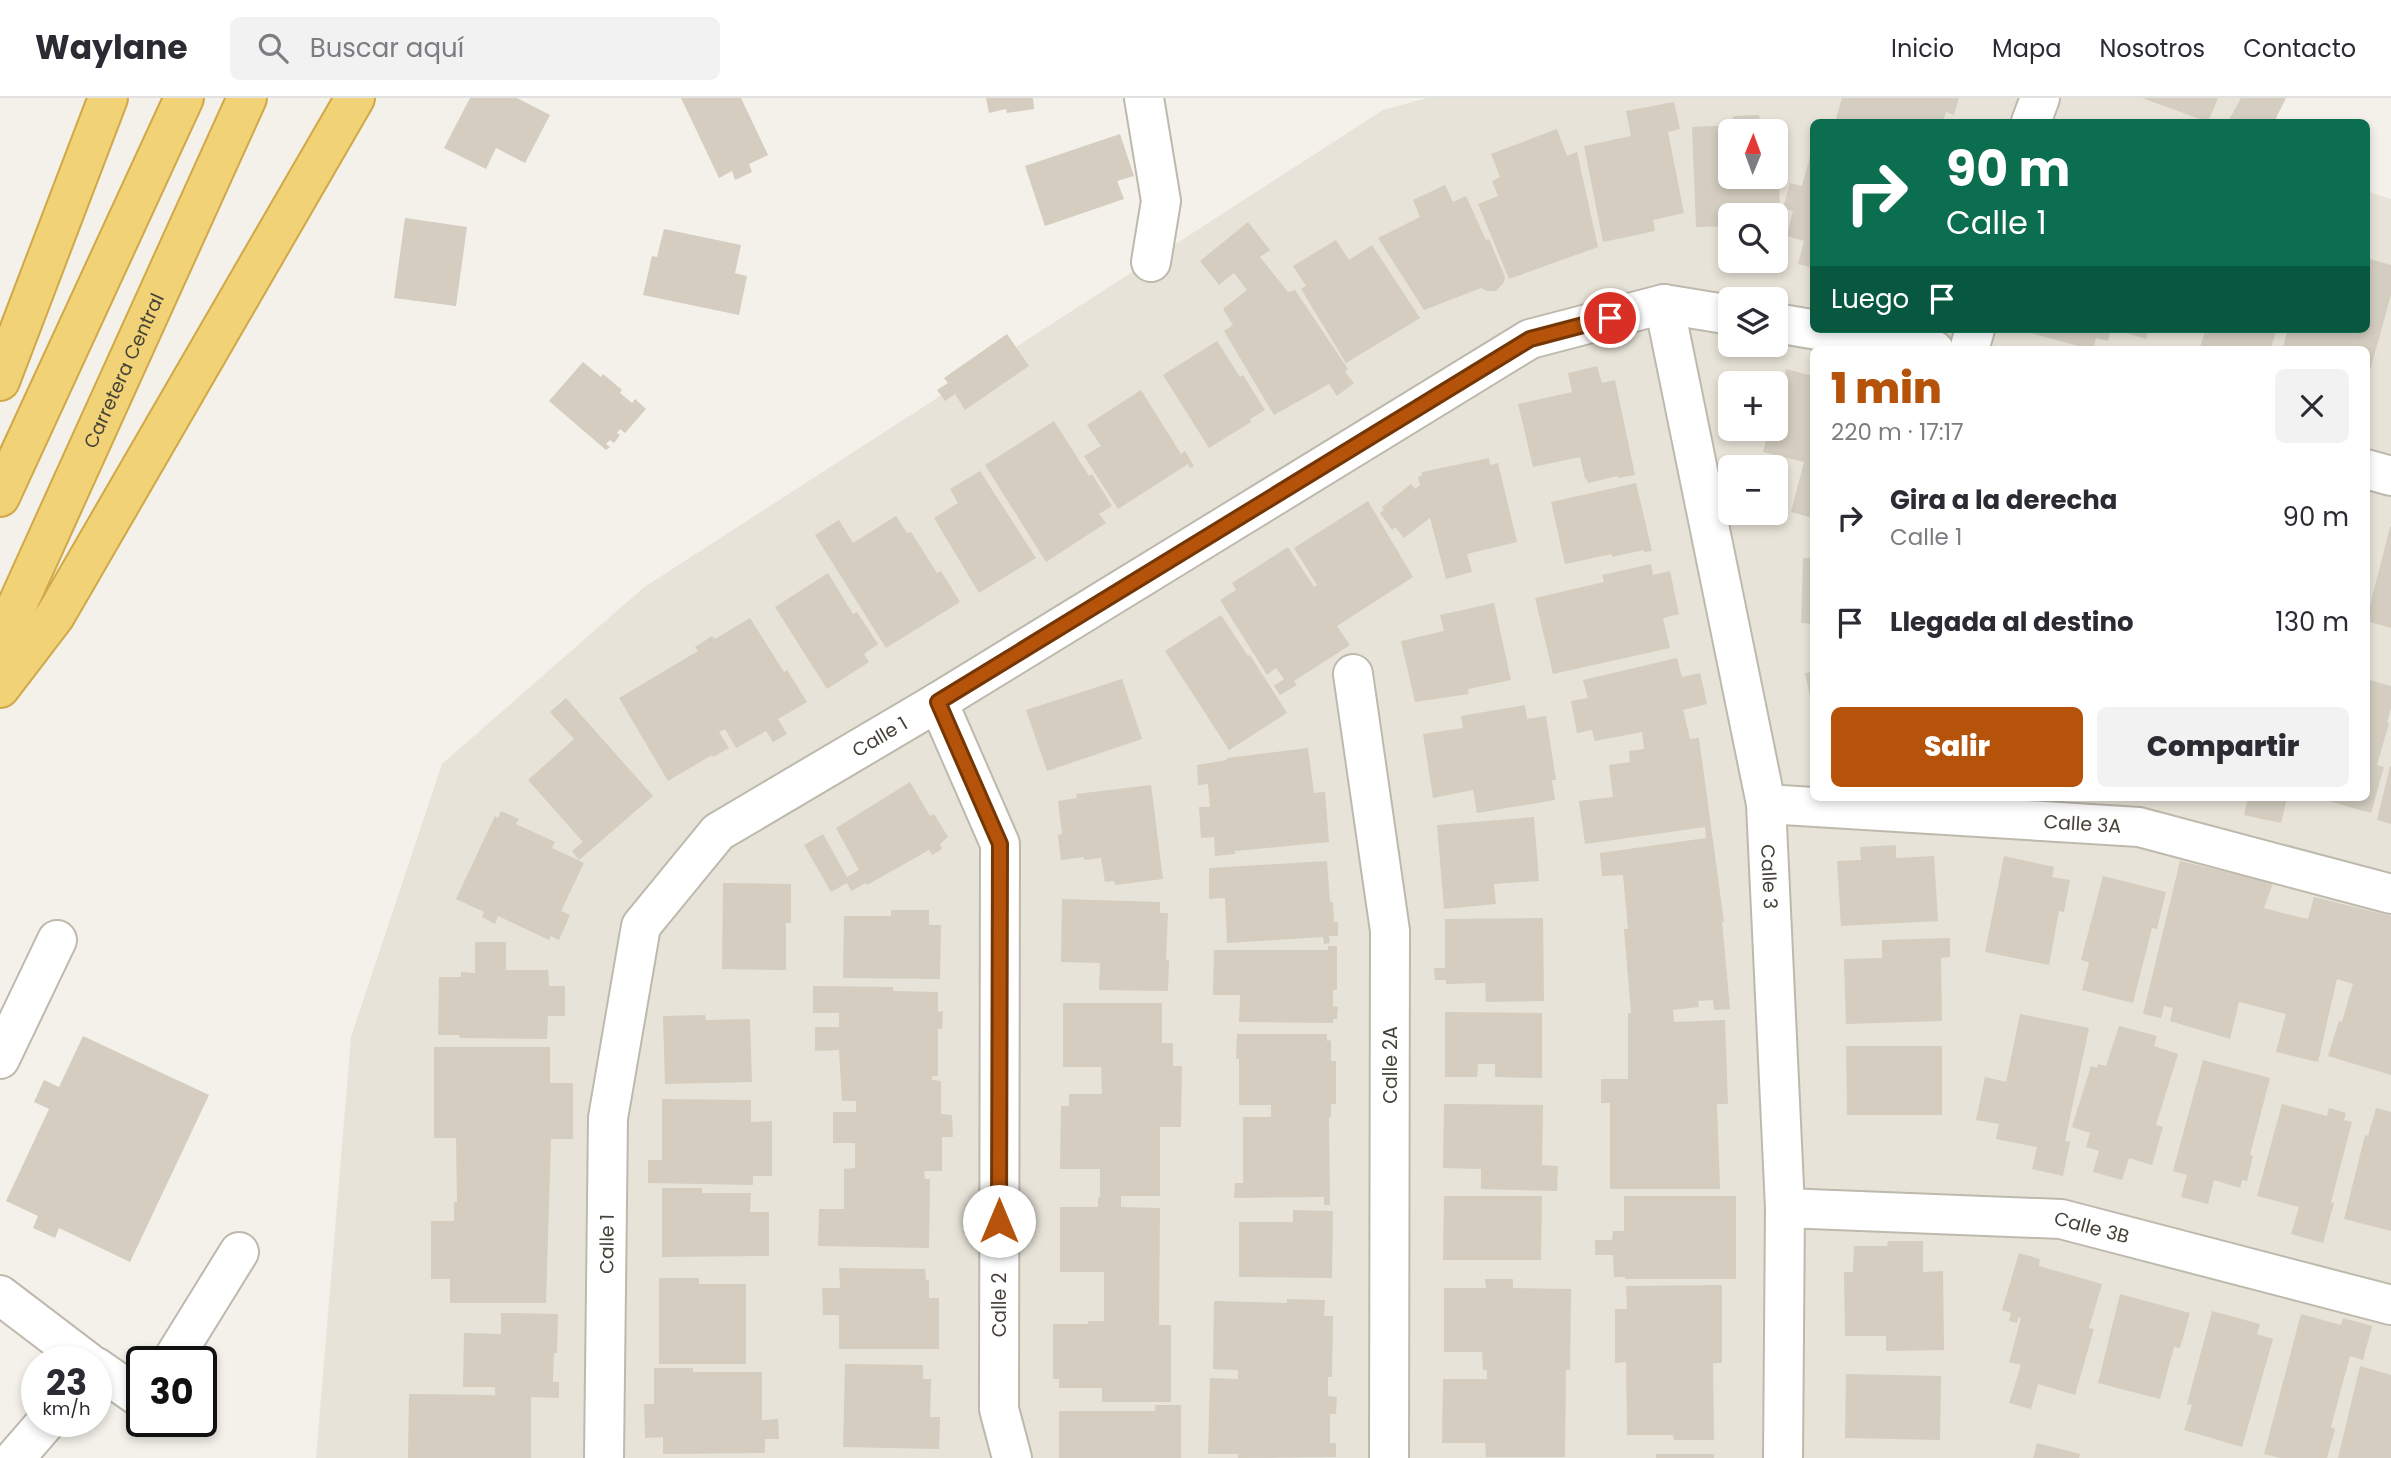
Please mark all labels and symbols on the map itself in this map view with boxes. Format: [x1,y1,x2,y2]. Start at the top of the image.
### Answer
north arrow [1718,119,1788,189]
pin [1580,288,1640,348]
street label: Carretera Central [77,289,170,452]
street label: Calle 1 [847,710,912,763]
street label: Calle 3A [2043,808,2122,839]
street label: Calle 3 [1754,844,1784,910]
street label: Calle 2A [1377,1026,1404,1104]
position arrow [962,1184,1036,1258]
street label: Calle 3B [2051,1204,2132,1250]
street label: Calle 1 [593,1214,620,1274]
street label: Calle 2 [986,1273,1013,1337]
speed limit sign: 30 [126,1346,217,1437]

